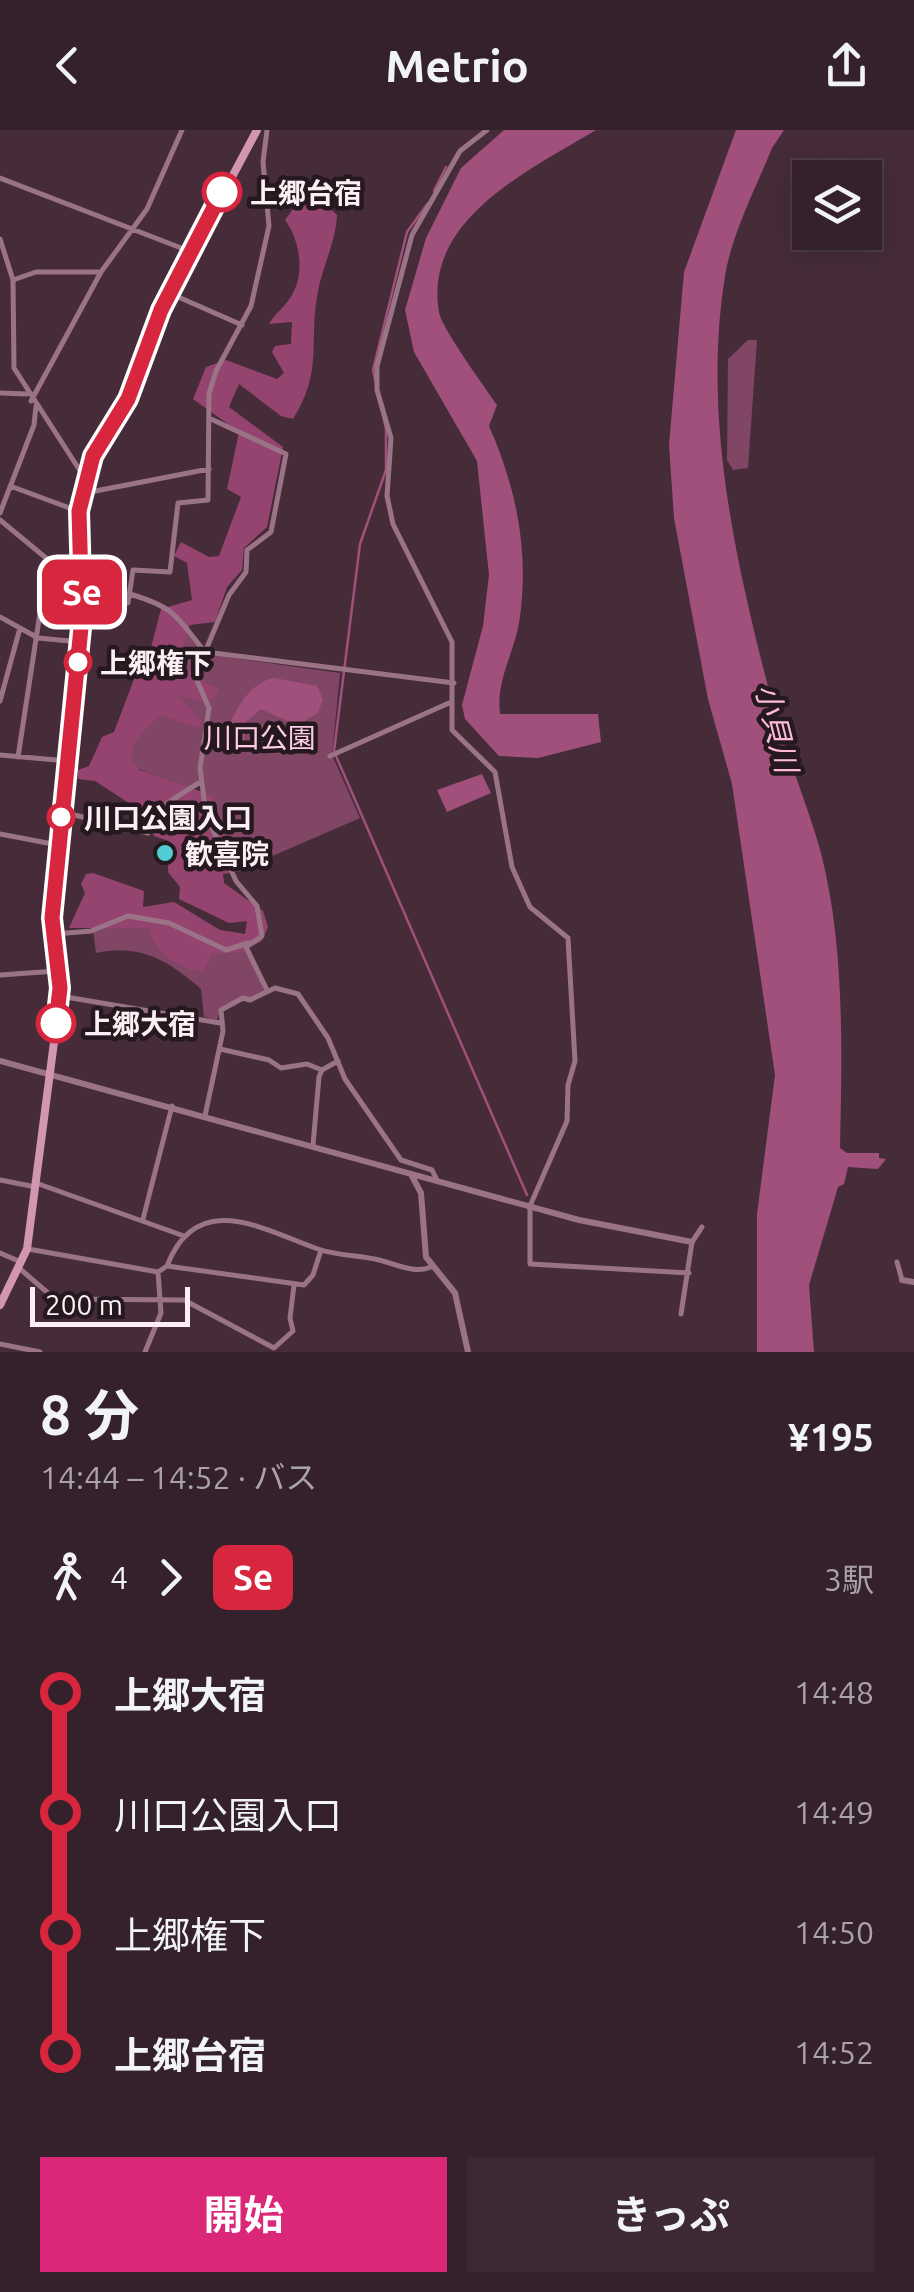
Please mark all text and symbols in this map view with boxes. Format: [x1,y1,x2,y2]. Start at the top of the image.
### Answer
icon: back [40,38,95,93]
icon: share [819,38,874,93]
text: Metrio [385,40,529,91]
map controls [792,160,882,250]
button: layers [792,160,882,250]
marker: 上郷台宿 [203,173,241,211]
place label: 上郷台宿 [250,177,362,208]
line badge: Se [37,560,127,624]
text: Se [62,572,102,612]
place label: 上郷権下 [100,647,212,678]
marker: 上郷権下 [65,649,91,675]
water label: 小貝川 [750,680,805,779]
park label: 川口公園 [204,722,316,753]
place label: 川口公園入口 [84,802,252,833]
marker: 川口公園入口 [48,804,74,830]
place label: 歓喜院 [185,838,269,869]
marker: 歓喜院 [154,842,176,864]
marker: 上郷大宿 [37,1004,75,1042]
place label: 上郷大宿 [84,1008,196,1039]
scale bar [30,1282,190,1326]
text: 200 m [45,1289,123,1320]
text: 8 分 [40,1384,139,1445]
text: ¥195 [788,1416,874,1458]
text: 14:44 – 14:52 · バス [40,1459,317,1495]
icon: walk [40,1550,95,1605]
icon: forward [143,1550,198,1605]
text: Se [233,1557,273,1597]
text: 4 [110,1559,128,1595]
text: 3駅 [824,1561,874,1597]
text: 上郷大宿 [114,1674,266,1716]
text: 14:48 [794,1674,874,1710]
text: 川口公園入口 [114,1794,342,1836]
text: 14:49 [794,1794,874,1830]
text: 上郷権下 [114,1914,266,1956]
text: 14:50 [794,1914,874,1950]
text: 上郷台宿 [114,2034,266,2076]
text: 14:52 [794,2034,874,2070]
button: 開始 [40,2157,447,2272]
button: きっぷ [467,2157,874,2272]

